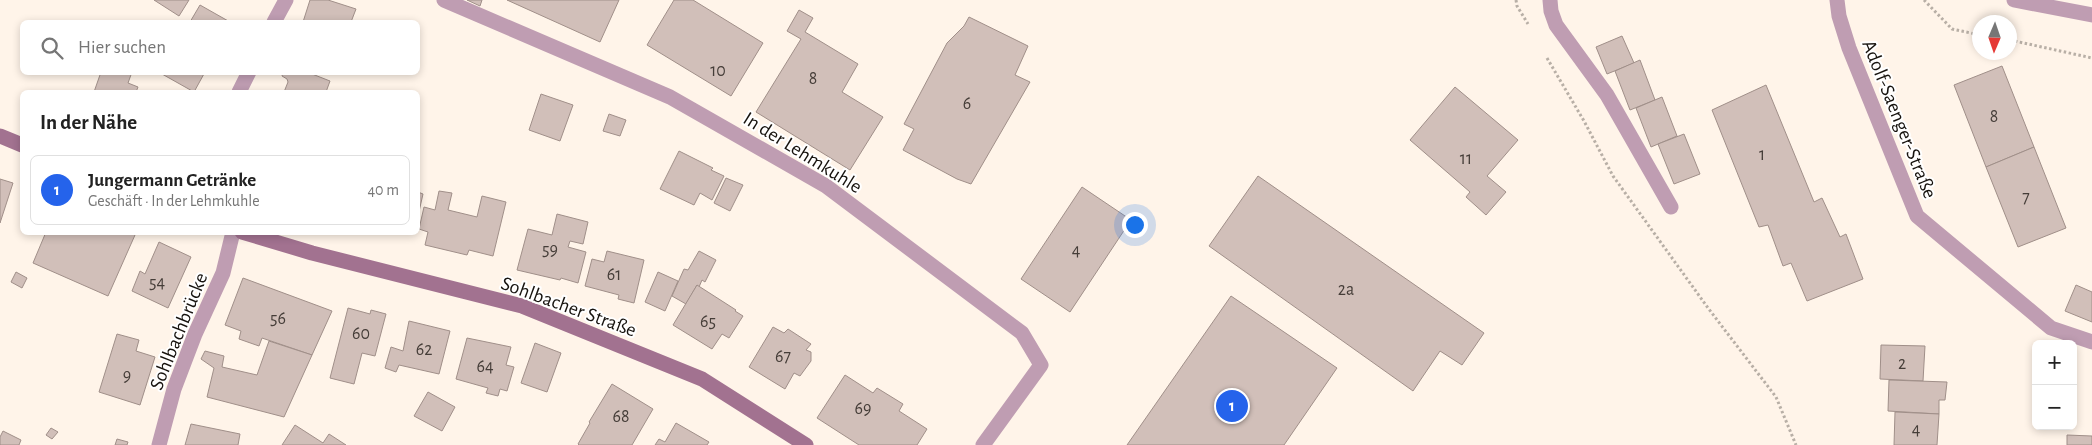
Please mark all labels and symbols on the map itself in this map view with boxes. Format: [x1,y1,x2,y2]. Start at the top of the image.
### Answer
north arrow [1972,15,2017,60]
street label: Adolf-Saenger-Straße [1858,37,1940,201]
house number: 10 [710,62,726,80]
house number: 8 [809,70,817,88]
house number: 6 [963,95,971,113]
street label: In der Lehmkuhle [740,108,865,197]
house number: 8 [1990,108,1998,126]
house number: 1 [1759,146,1765,164]
house number: 11 [1460,150,1472,168]
house number: 7 [2022,189,2030,207]
your location [1122,212,1148,238]
house number: 59 [542,241,558,259]
house number: 4 [1072,242,1081,260]
house number: 61 [607,266,621,284]
street label: Sohlbachbrücke [146,270,211,393]
street label: Sohlbacher Straße [498,273,639,341]
house number: 54 [149,274,165,292]
house number: 2a [1338,281,1354,299]
house number: 56 [270,310,286,328]
house number: 65 [700,313,716,331]
house number: 60 [352,325,370,343]
house number: 62 [416,341,432,359]
house number: 67 [775,348,791,366]
house number: 2 [1898,355,1906,373]
house number: 64 [476,358,494,376]
house number: 9 [123,367,131,385]
pin: 1 [1216,387,1248,425]
house number: 69 [855,400,871,418]
house number: 68 [613,408,630,426]
house number: 4 [1912,421,1921,439]

